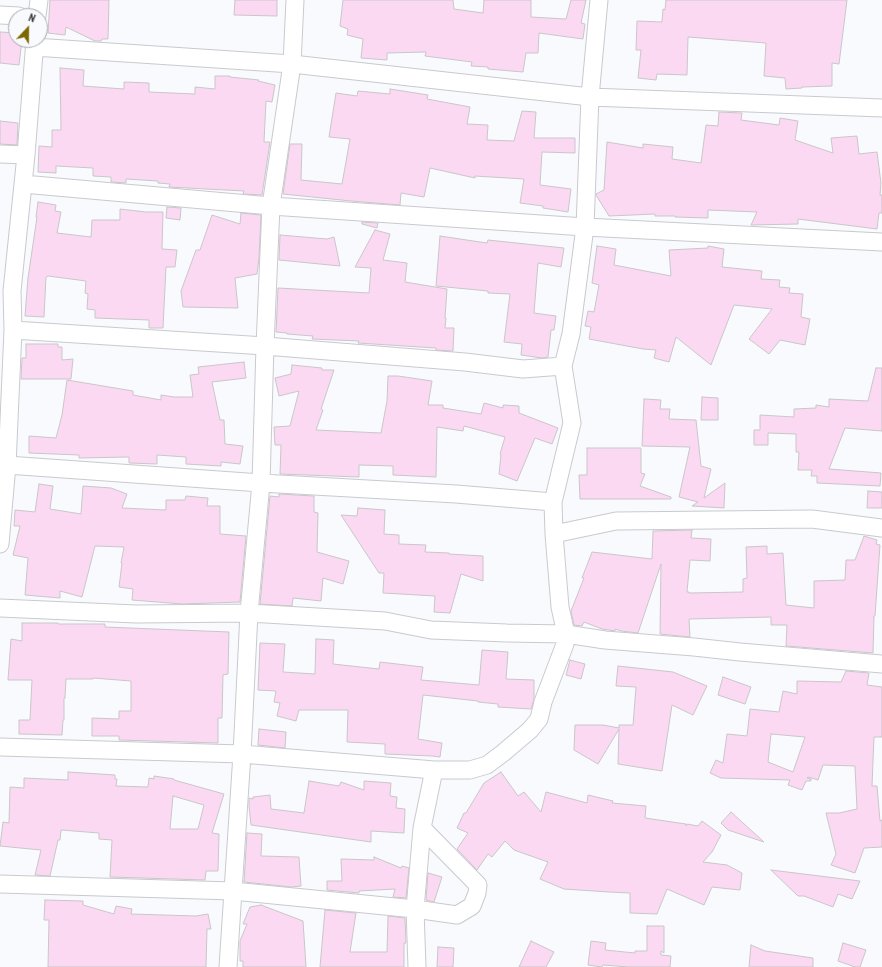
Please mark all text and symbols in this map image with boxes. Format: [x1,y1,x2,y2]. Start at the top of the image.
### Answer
north arrow [8,8,48,48]
text: N [27,10,37,25]

